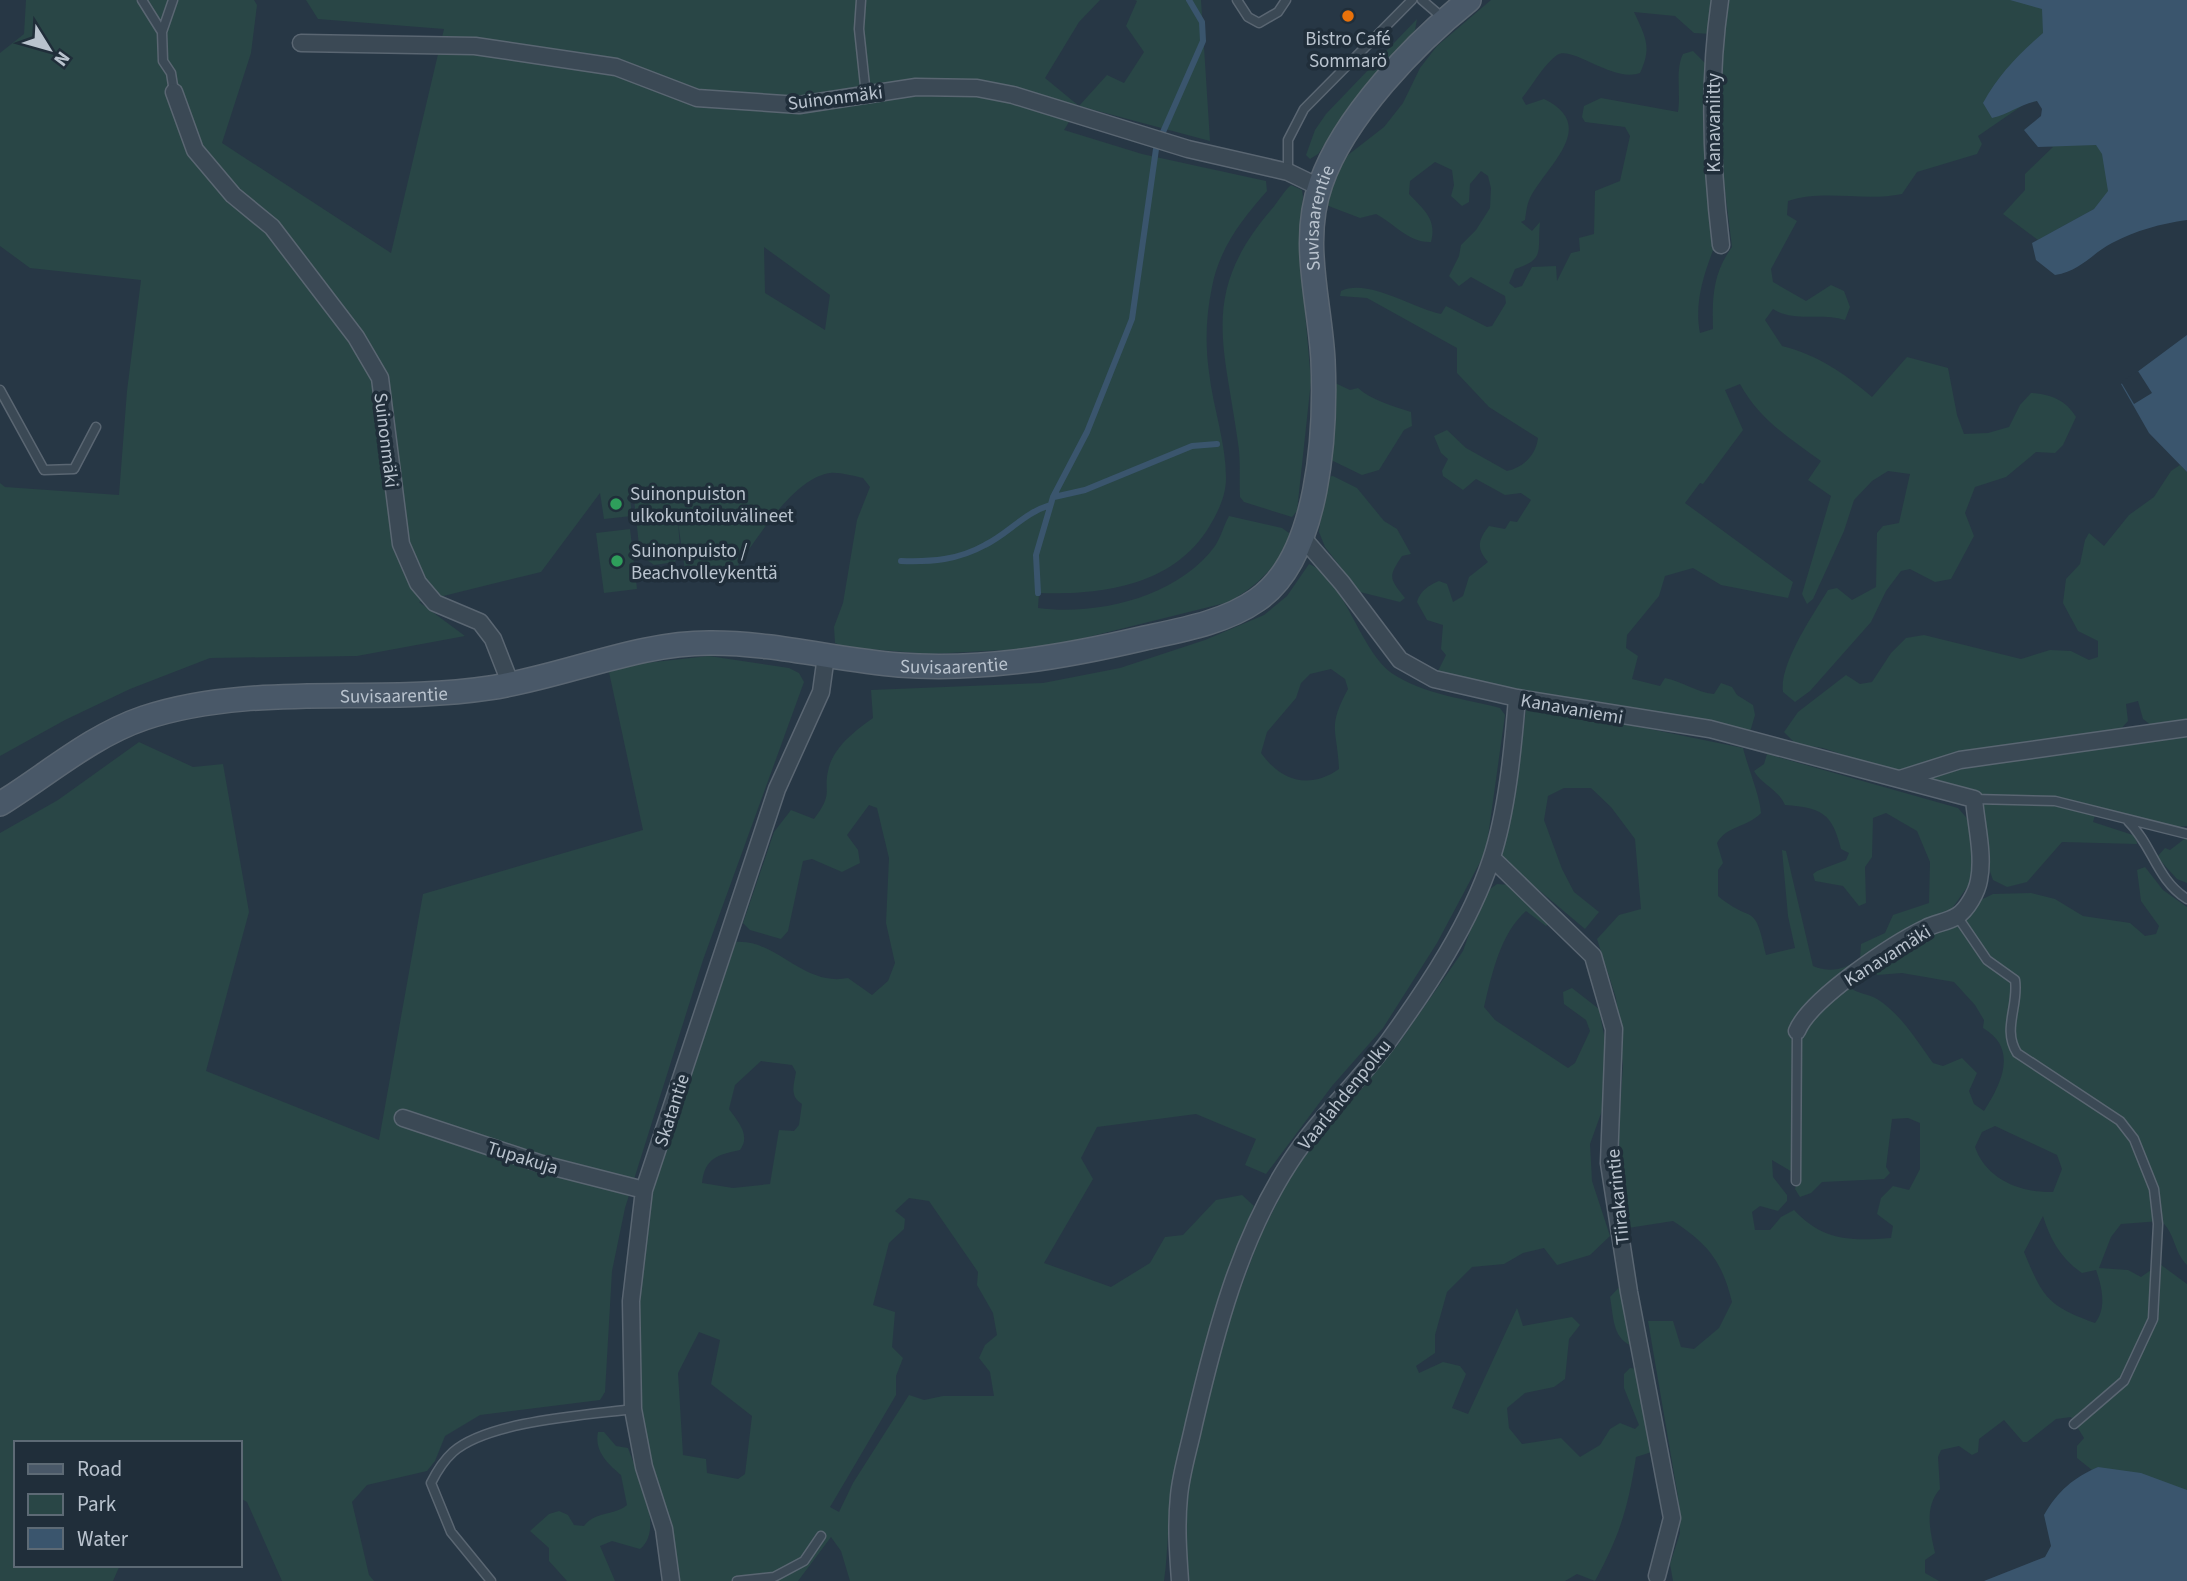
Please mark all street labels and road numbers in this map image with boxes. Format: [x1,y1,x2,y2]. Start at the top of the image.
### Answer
street label: Kanavaniitty [1701,73,1728,173]
street label: Suinonmäki [786,79,884,118]
street label: Suvisaarentie [1299,161,1342,272]
street label: Suinonmäki [366,391,405,489]
street label: Suvisaarentie [899,651,1009,681]
street label: Suvisaarentie [340,681,449,711]
street label: Kanavaniemi [1518,687,1625,732]
street label: Kanavamäki [1839,919,1937,994]
street label: Vaarlahdenpolku [1292,1034,1398,1156]
street label: Skatantie [648,1071,697,1150]
street label: Tupakuja [484,1135,562,1182]
street label: Tiirakarintie [1600,1148,1637,1246]

